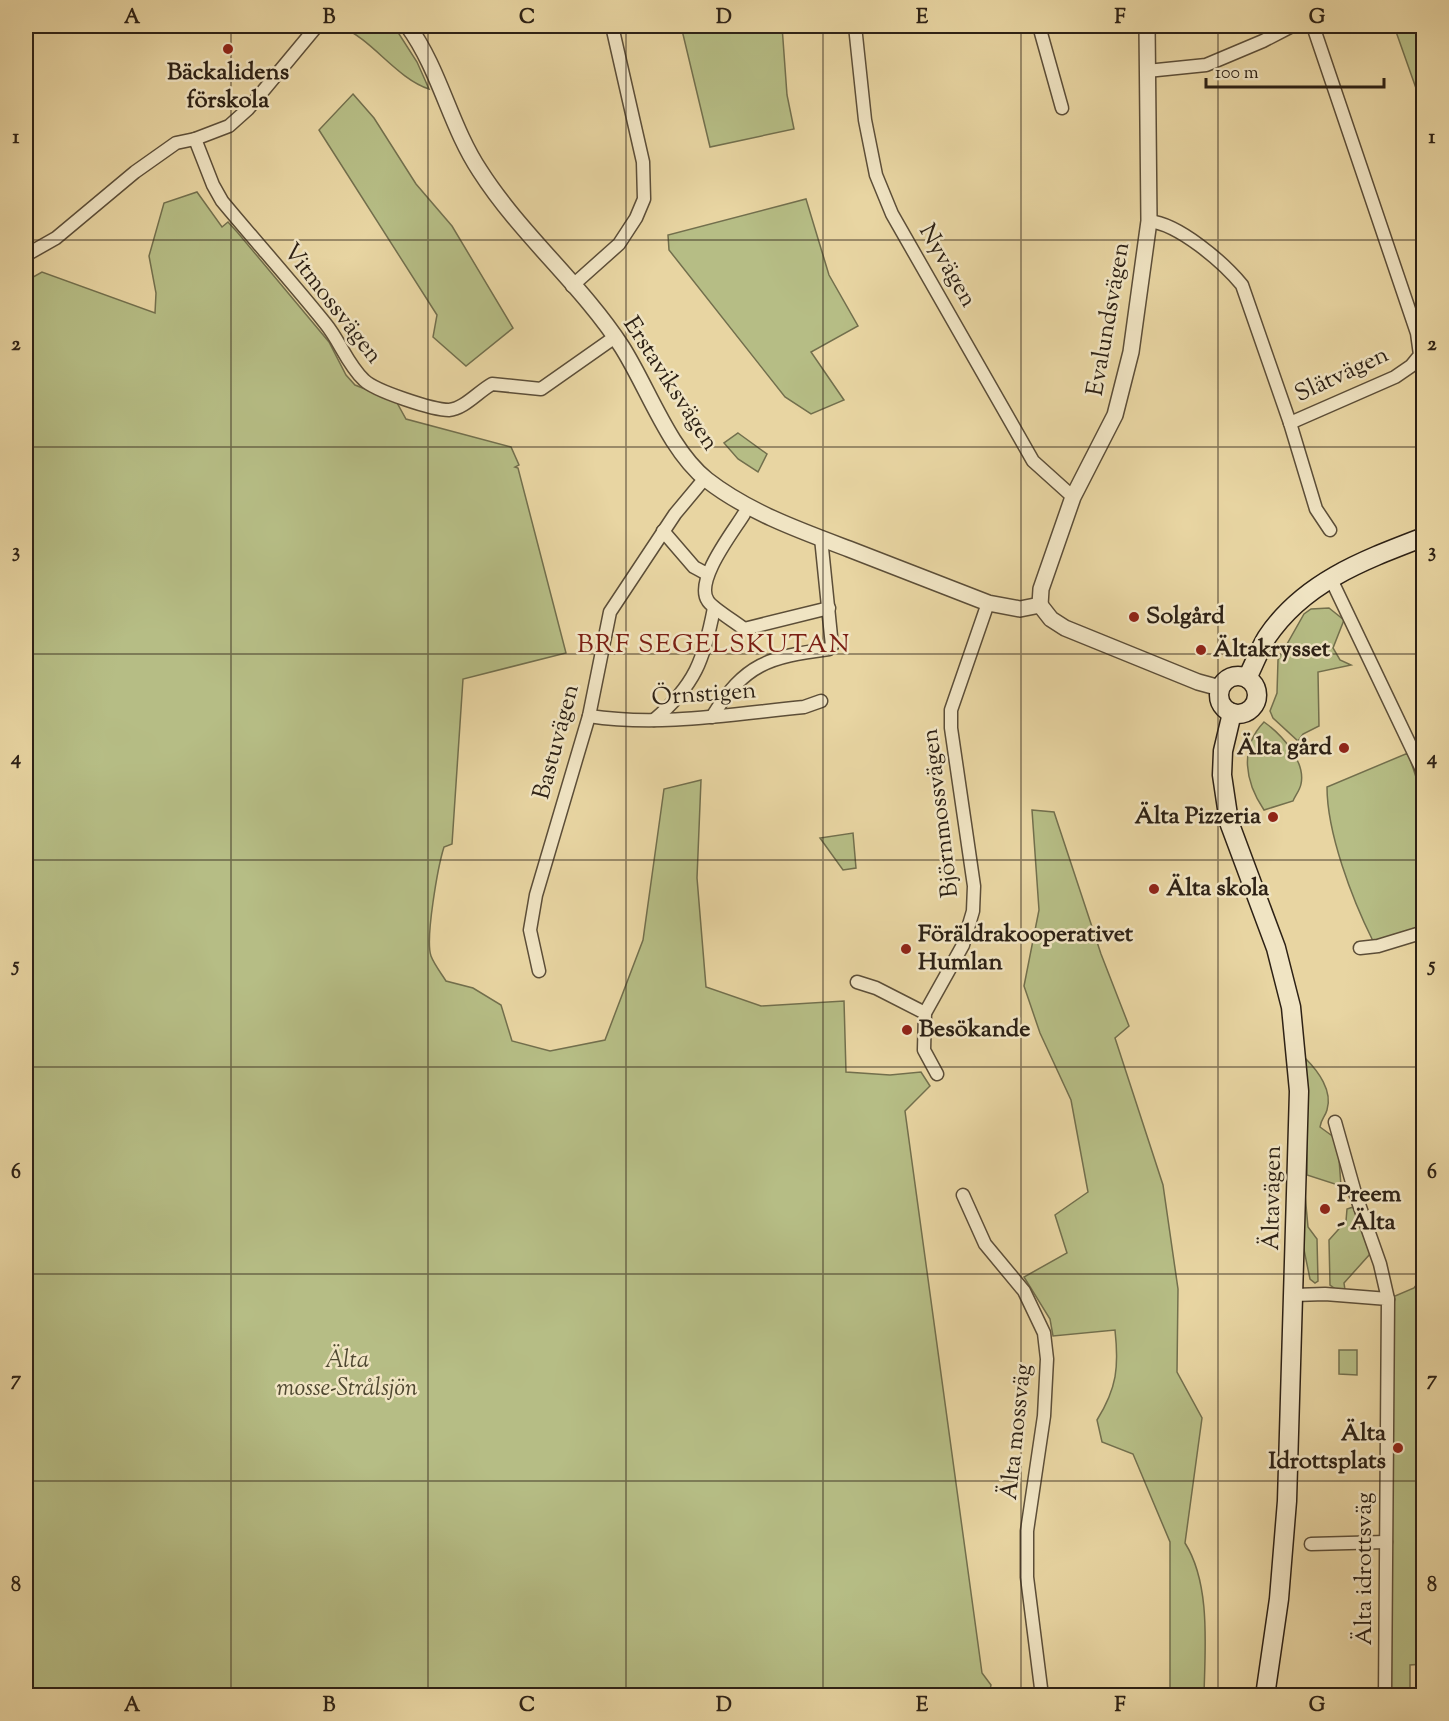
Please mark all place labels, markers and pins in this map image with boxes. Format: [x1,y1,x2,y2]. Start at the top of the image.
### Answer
marker: Bäckalidens förskola [221,42,235,56]
place label: Bäckalidens förskola [167,56,289,118]
place label: Solgård [1146,600,1225,634]
marker: Solgård [1127,610,1141,624]
place label: Ältakrysset [1213,633,1331,667]
marker: Ältakrysset [1194,643,1208,657]
place label: Älta gård [1237,731,1332,765]
marker: Älta gård [1337,741,1351,755]
place label: Älta Pizzeria [1134,800,1262,834]
marker: Älta Pizzeria [1266,810,1280,824]
place label: Älta skola [1166,872,1270,906]
marker: Älta skola [1147,882,1161,896]
place label: Föräldrakooperativet Humlan [918,918,1134,980]
marker: Föräldrakooperativet Humlan [899,942,913,956]
place label: Besökande [919,1013,1030,1047]
marker: Besökande [900,1023,914,1037]
place label: Preem - Älta [1337,1178,1402,1240]
marker: Preem - Älta [1318,1202,1332,1216]
place label: Älta Idrottsplats [1269,1417,1387,1479]
marker: Älta Idrottsplats [1391,1441,1405,1455]

